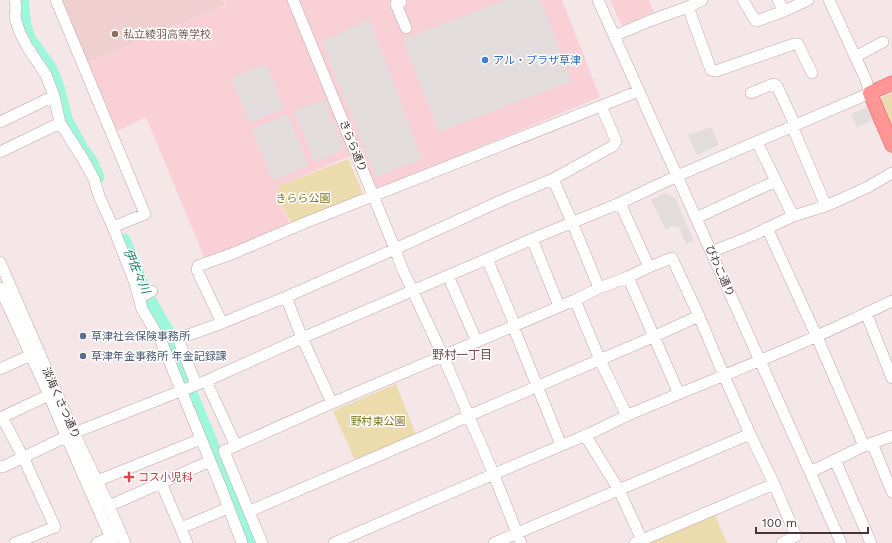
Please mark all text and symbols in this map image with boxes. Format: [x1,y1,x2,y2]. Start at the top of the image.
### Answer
place label: 私立綾羽高等学校 [123,28,211,41]
marker: 私立綾羽高等学校 [110,29,120,39]
place label: アル・プラザ草津 [493,54,581,67]
marker: アル・プラザ草津 [480,55,490,65]
street label: きらら通り [337,118,369,174]
park label: きらら公園 [276,192,331,205]
street label: びわこ通り [703,243,737,299]
water label: 伊佐々川 [121,246,154,298]
place label: 草津社会保険事務所 [91,330,191,343]
marker: 草津社会保険事務所 [78,331,88,341]
district label: 野村一丁目 [432,348,492,362]
place label: 草津年金事務所 年金記録課 [91,350,227,363]
marker: 草津年金事務所 年金記録課 [78,351,88,361]
street label: 淡海くさつ通り [39,365,83,441]
park label: 野村東公園 [351,415,406,428]
marker: コス小児科 [123,471,135,483]
place label: コス小児科 [138,471,193,484]
scale bar [756,509,868,535]
text: 100 m [762,516,797,530]

